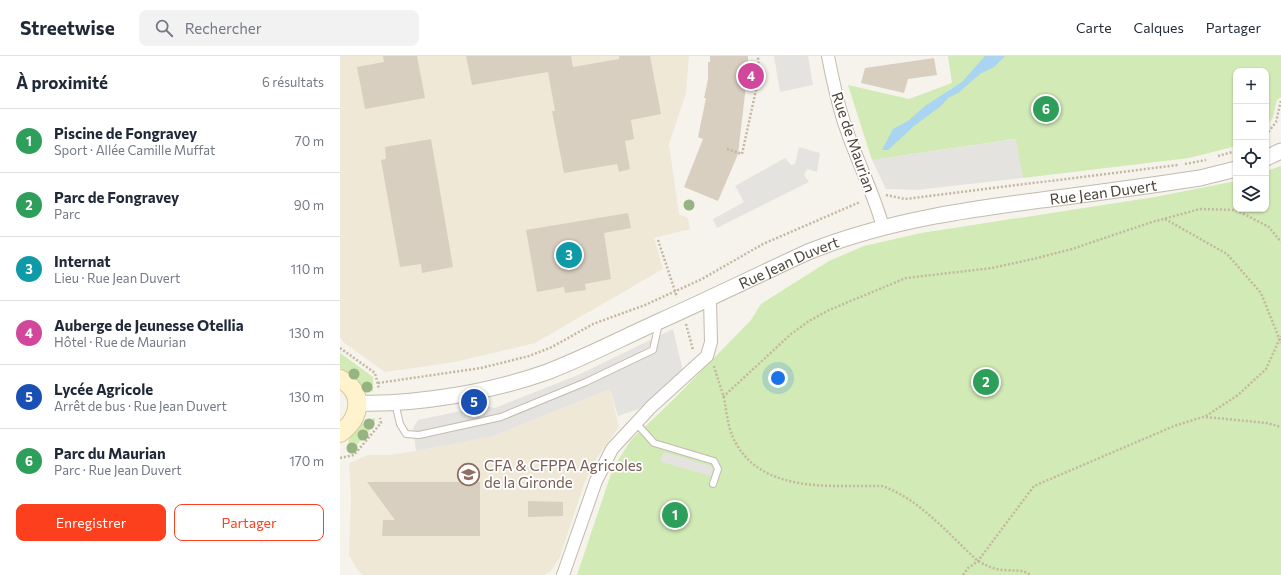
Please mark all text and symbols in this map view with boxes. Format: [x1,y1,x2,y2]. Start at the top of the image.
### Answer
search box [139,10,419,46]
text: Streetwise [20,16,115,39]
icon: search [153,17,175,39]
text: Rechercher [185,19,262,37]
text: Carte [1076,19,1112,36]
text: Calques [1134,19,1184,36]
text: Partager [1206,19,1261,36]
pin: 4 [738,61,764,91]
map controls [1233,68,1269,212]
button: + [1233,68,1269,104]
text: À proximité [16,72,108,93]
text: 6 résultats [262,74,324,90]
street label: Rue de Maurian [828,89,880,195]
pin: 6 [1033,94,1059,124]
button: − [1233,104,1269,140]
text: Piscine de Fongravey [54,124,197,142]
text: 1 [26,133,32,149]
text: 70 m [295,133,324,149]
button: locate [1233,140,1269,176]
text: Sport · Allée Camille Muffat [54,142,215,158]
street label: Rue Jean Duvert [1049,176,1158,208]
button: layers [1233,176,1269,212]
text: Parc de Fongravey [54,188,179,206]
text: 2 [25,197,33,213]
text: 90 m [294,197,324,213]
text: Parc [54,206,80,222]
street label: Rue Jean Duvert [736,232,841,292]
pin: 3 [556,240,582,270]
text: Internat [54,252,111,270]
text: 3 [25,261,33,277]
text: 110 m [291,261,324,277]
text: Lieu · Rue Jean Duvert [54,270,180,286]
text: Auberge de Jeunesse Otellia [54,316,244,334]
text: 4 [25,325,33,341]
text: 130 m [289,325,324,341]
text: Hôtel · Rue de Maurian [54,334,186,350]
pin: 2 [973,367,999,397]
your location [768,368,788,388]
text: Lycée Agricole [54,380,153,398]
pin: 5 [461,387,487,417]
text: 5 [25,389,33,405]
text: 130 m [289,389,324,405]
text: Arrêt de bus · Rue Jean Duvert [54,398,227,414]
text: Parc du Maurian [54,444,166,462]
text: 6 [25,453,33,469]
text: 170 m [289,453,324,469]
place label: CFA & CFPPA Agricoles de la Gironde [484,456,643,491]
school or university icon: CFA & CFPPA Agricoles de la Gironde [456,461,482,487]
text: Parc · Rue Jean Duvert [54,462,182,478]
pin: 1 [662,500,688,530]
button: Enregistrer [16,504,166,541]
button: Partager [174,504,324,541]

